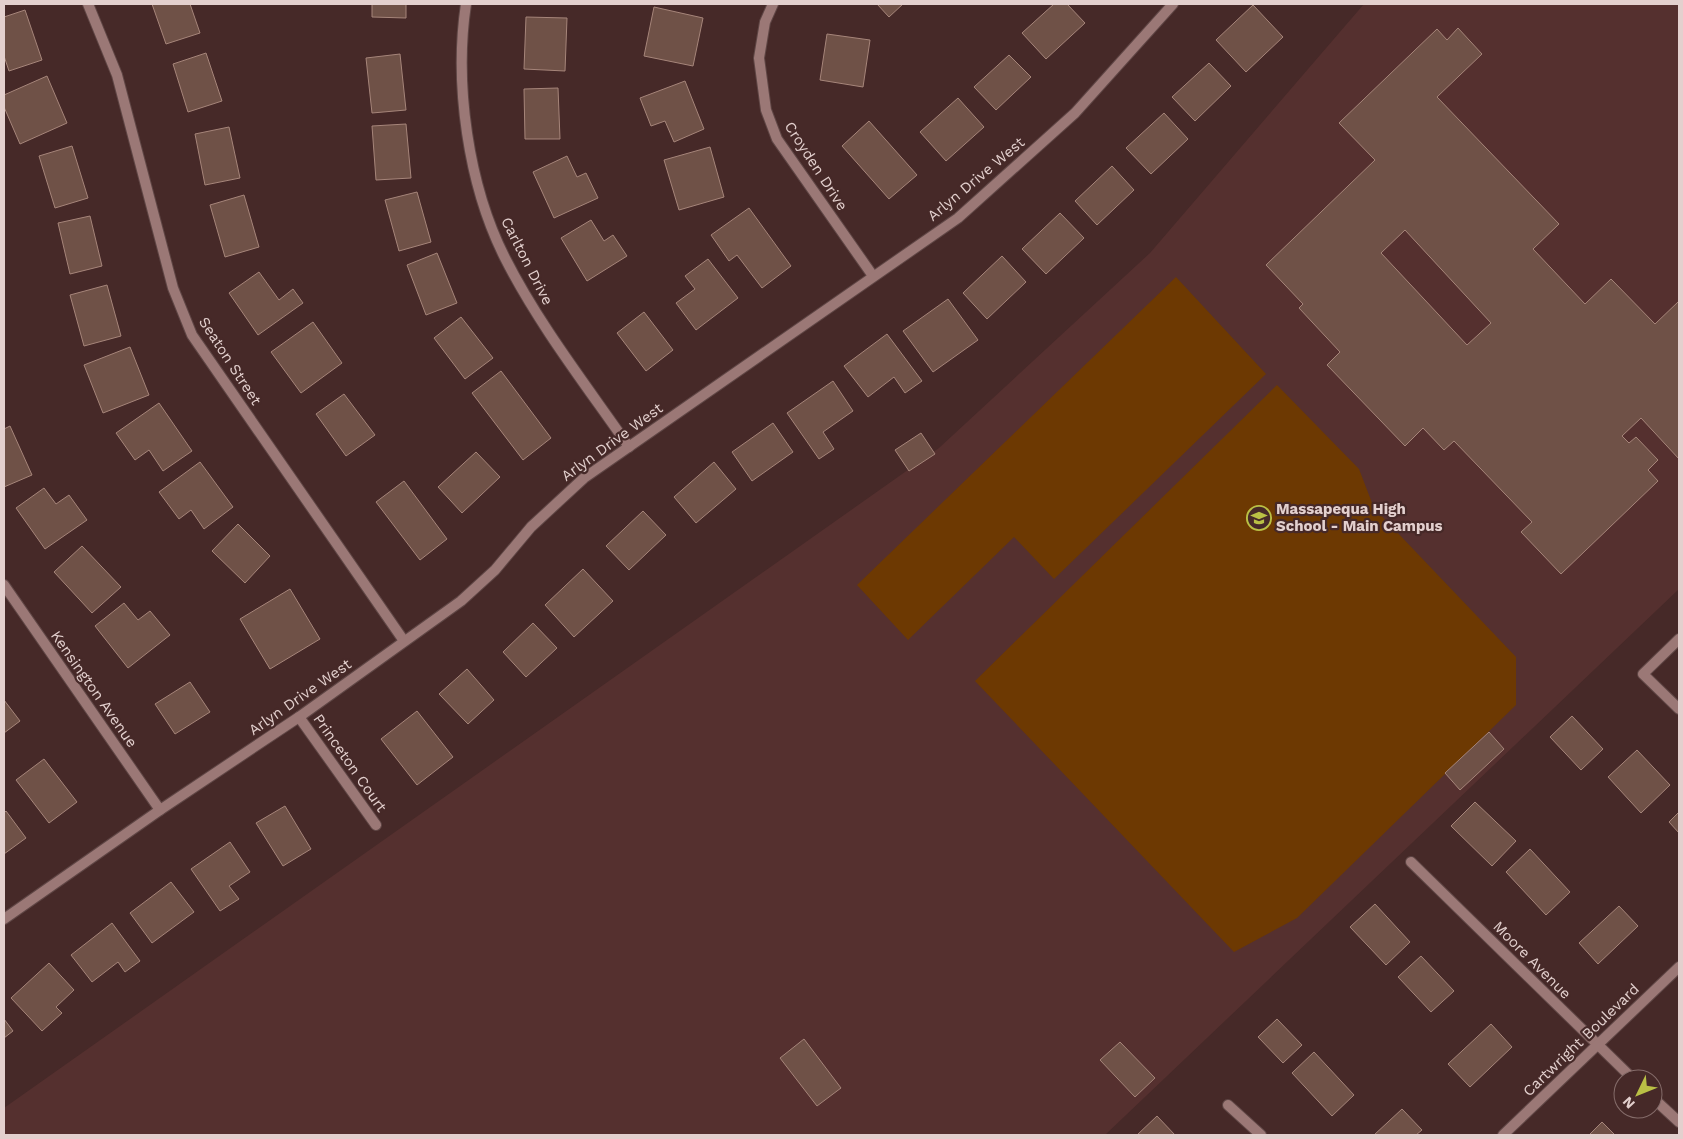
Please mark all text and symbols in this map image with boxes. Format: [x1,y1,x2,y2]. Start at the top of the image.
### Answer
street label: Croyden Drive [781,118,851,214]
street label: Arlyn Drive West [924,133,1029,225]
street label: Carlton Drive [497,214,557,308]
street label: Seaton Street [195,314,266,409]
street label: Arlyn Drive West [558,399,667,485]
place label: Massapequa High School - Main Campus [1276,500,1443,535]
school or university icon: Massapequa High School - Main Campus [1246,505,1272,531]
street label: Kensington Avenue [47,627,141,751]
street label: Arlyn Drive West [245,654,355,739]
street label: Princeton Court [309,711,391,816]
street label: Moore Avenue [1489,917,1575,1003]
street label: Cartwright Boulevard [1519,980,1643,1100]
north arrow [1613,1069,1663,1119]
text: N [1619,1094,1638,1112]

